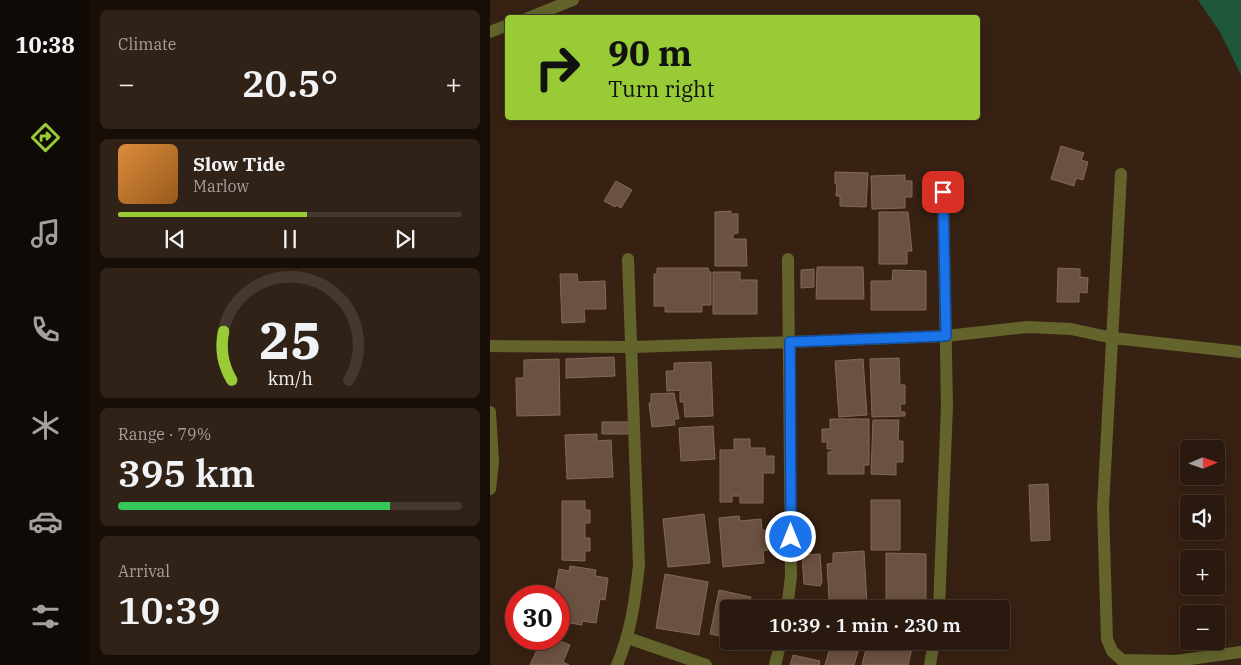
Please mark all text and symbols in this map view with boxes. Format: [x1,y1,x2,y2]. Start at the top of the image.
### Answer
text: 10:38 [15,30,75,59]
text: 90 m [608,30,692,76]
text: Climate [118,34,176,54]
icon: right [525,35,590,100]
text: 20.5° [242,58,338,107]
text: − [118,65,135,102]
text: + [445,65,462,102]
text: Turn right [608,74,715,103]
icon: directions [28,120,63,155]
text: Slow Tide [193,152,285,176]
pin [922,171,964,213]
text: Marlow [193,176,249,196]
icon: arrive [929,178,957,206]
icon: music [28,216,63,251]
icon: previous [161,225,189,253]
icon: pause [276,225,304,253]
icon: next [391,225,419,253]
text: 25 [259,306,321,373]
icon: phone [28,312,63,347]
text: km/h [267,367,313,390]
icon: climate [28,408,63,443]
text: Range · 79% [118,424,211,444]
north arrow [1180,440,1225,485]
map controls [1180,440,1225,650]
text: 395 km [118,448,255,497]
button: sound [1180,495,1225,540]
icon: car [28,504,63,539]
position arrow [764,510,816,562]
button: + [1180,550,1225,595]
text: Arrival [118,561,170,581]
text: 10:39 [118,585,221,634]
speed limit sign: 30 [505,585,570,650]
icon: filters [28,599,63,634]
button: − [1180,605,1225,650]
text: 10:39 · 1 min · 230 m [769,613,961,637]

